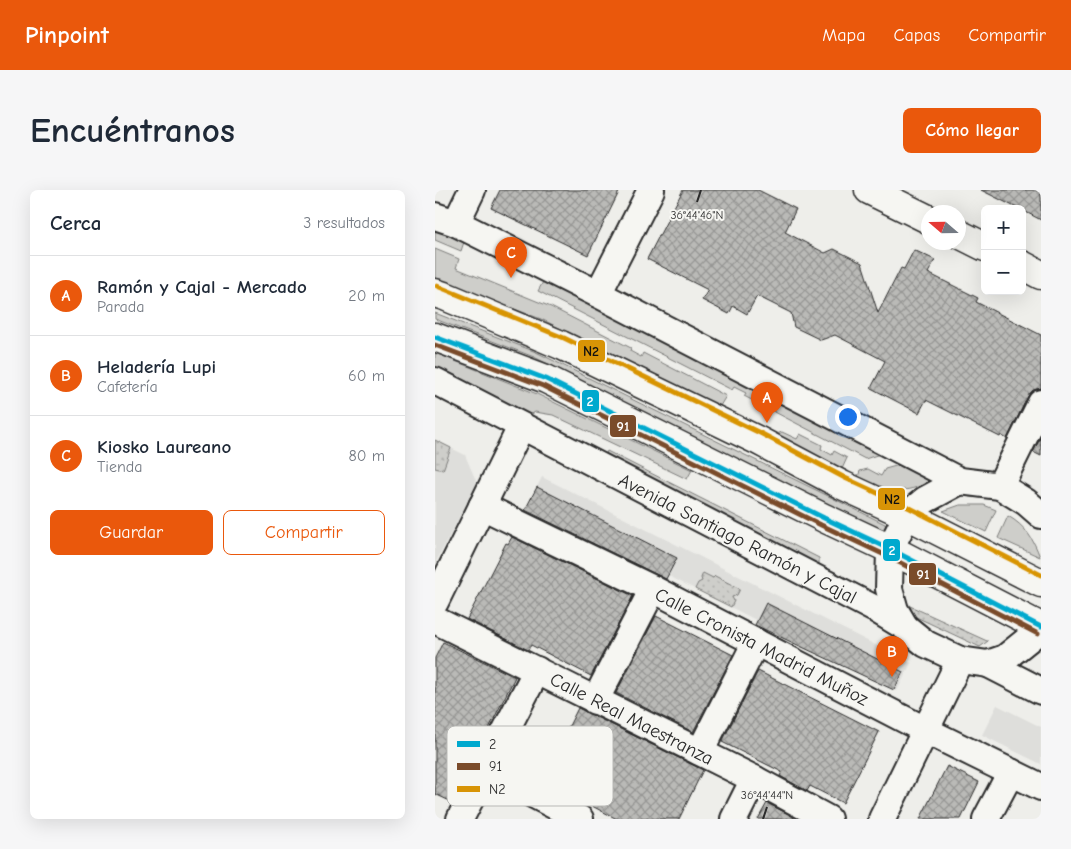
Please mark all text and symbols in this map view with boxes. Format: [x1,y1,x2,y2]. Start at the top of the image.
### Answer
text: Pinpoint [25,21,109,49]
text: Mapa [822,25,865,46]
text: Capas [893,25,940,46]
text: Compartir [968,25,1046,46]
button: Cómo llegar [903,108,1041,153]
text: Encuéntranos [30,110,235,151]
north arrow [921,205,966,250]
map controls [981,205,1026,295]
button: + [981,205,1026,250]
text: 36°44'46"N [670,208,724,222]
text: Cerca [50,211,101,235]
text: 3 resultados [303,214,385,232]
pin: C [495,237,527,278]
button: − [981,250,1026,295]
text: Ramón y Cajal - Mercado [97,276,307,298]
text: A [62,287,70,305]
text: 20 m [348,287,385,305]
text: Parada [97,298,145,316]
line badge: N2 [577,339,606,363]
text: N2 [583,343,599,360]
text: Heladería Lupi [97,356,216,378]
text: B [61,367,71,385]
text: 60 m [348,367,385,385]
text: Cafetería [97,378,158,396]
pin: A [751,382,783,423]
line badge: 2 [581,389,600,413]
text: 2 [587,393,594,410]
your location [835,404,861,430]
line badge: 91 [609,414,637,438]
text: 91 [617,418,629,435]
text: Kiosko Laureano [97,436,231,458]
text: C [61,447,71,465]
text: 80 m [348,447,385,465]
text: Tienda [97,458,143,476]
street label: Avenida Santiago Ramón y Cajal [615,469,860,609]
line badge: N2 [877,487,906,511]
text: N2 [884,491,900,508]
button: Guardar [50,510,213,555]
button: Compartir [223,510,385,555]
line badge: 2 [882,538,901,562]
text: 2 [889,542,896,559]
line badge: 91 [908,562,937,586]
text: 91 [917,566,929,583]
street label: Calle Cronista Madrid Muñoz [651,583,872,710]
pin: B [876,636,908,677]
street label: Calle Real Maestranza [546,668,717,770]
legend [447,726,613,806]
text: 2 [489,736,496,753]
text: 91 [489,758,502,775]
text: N2 [489,781,506,798]
text: 36°44'44"N [741,788,793,802]

